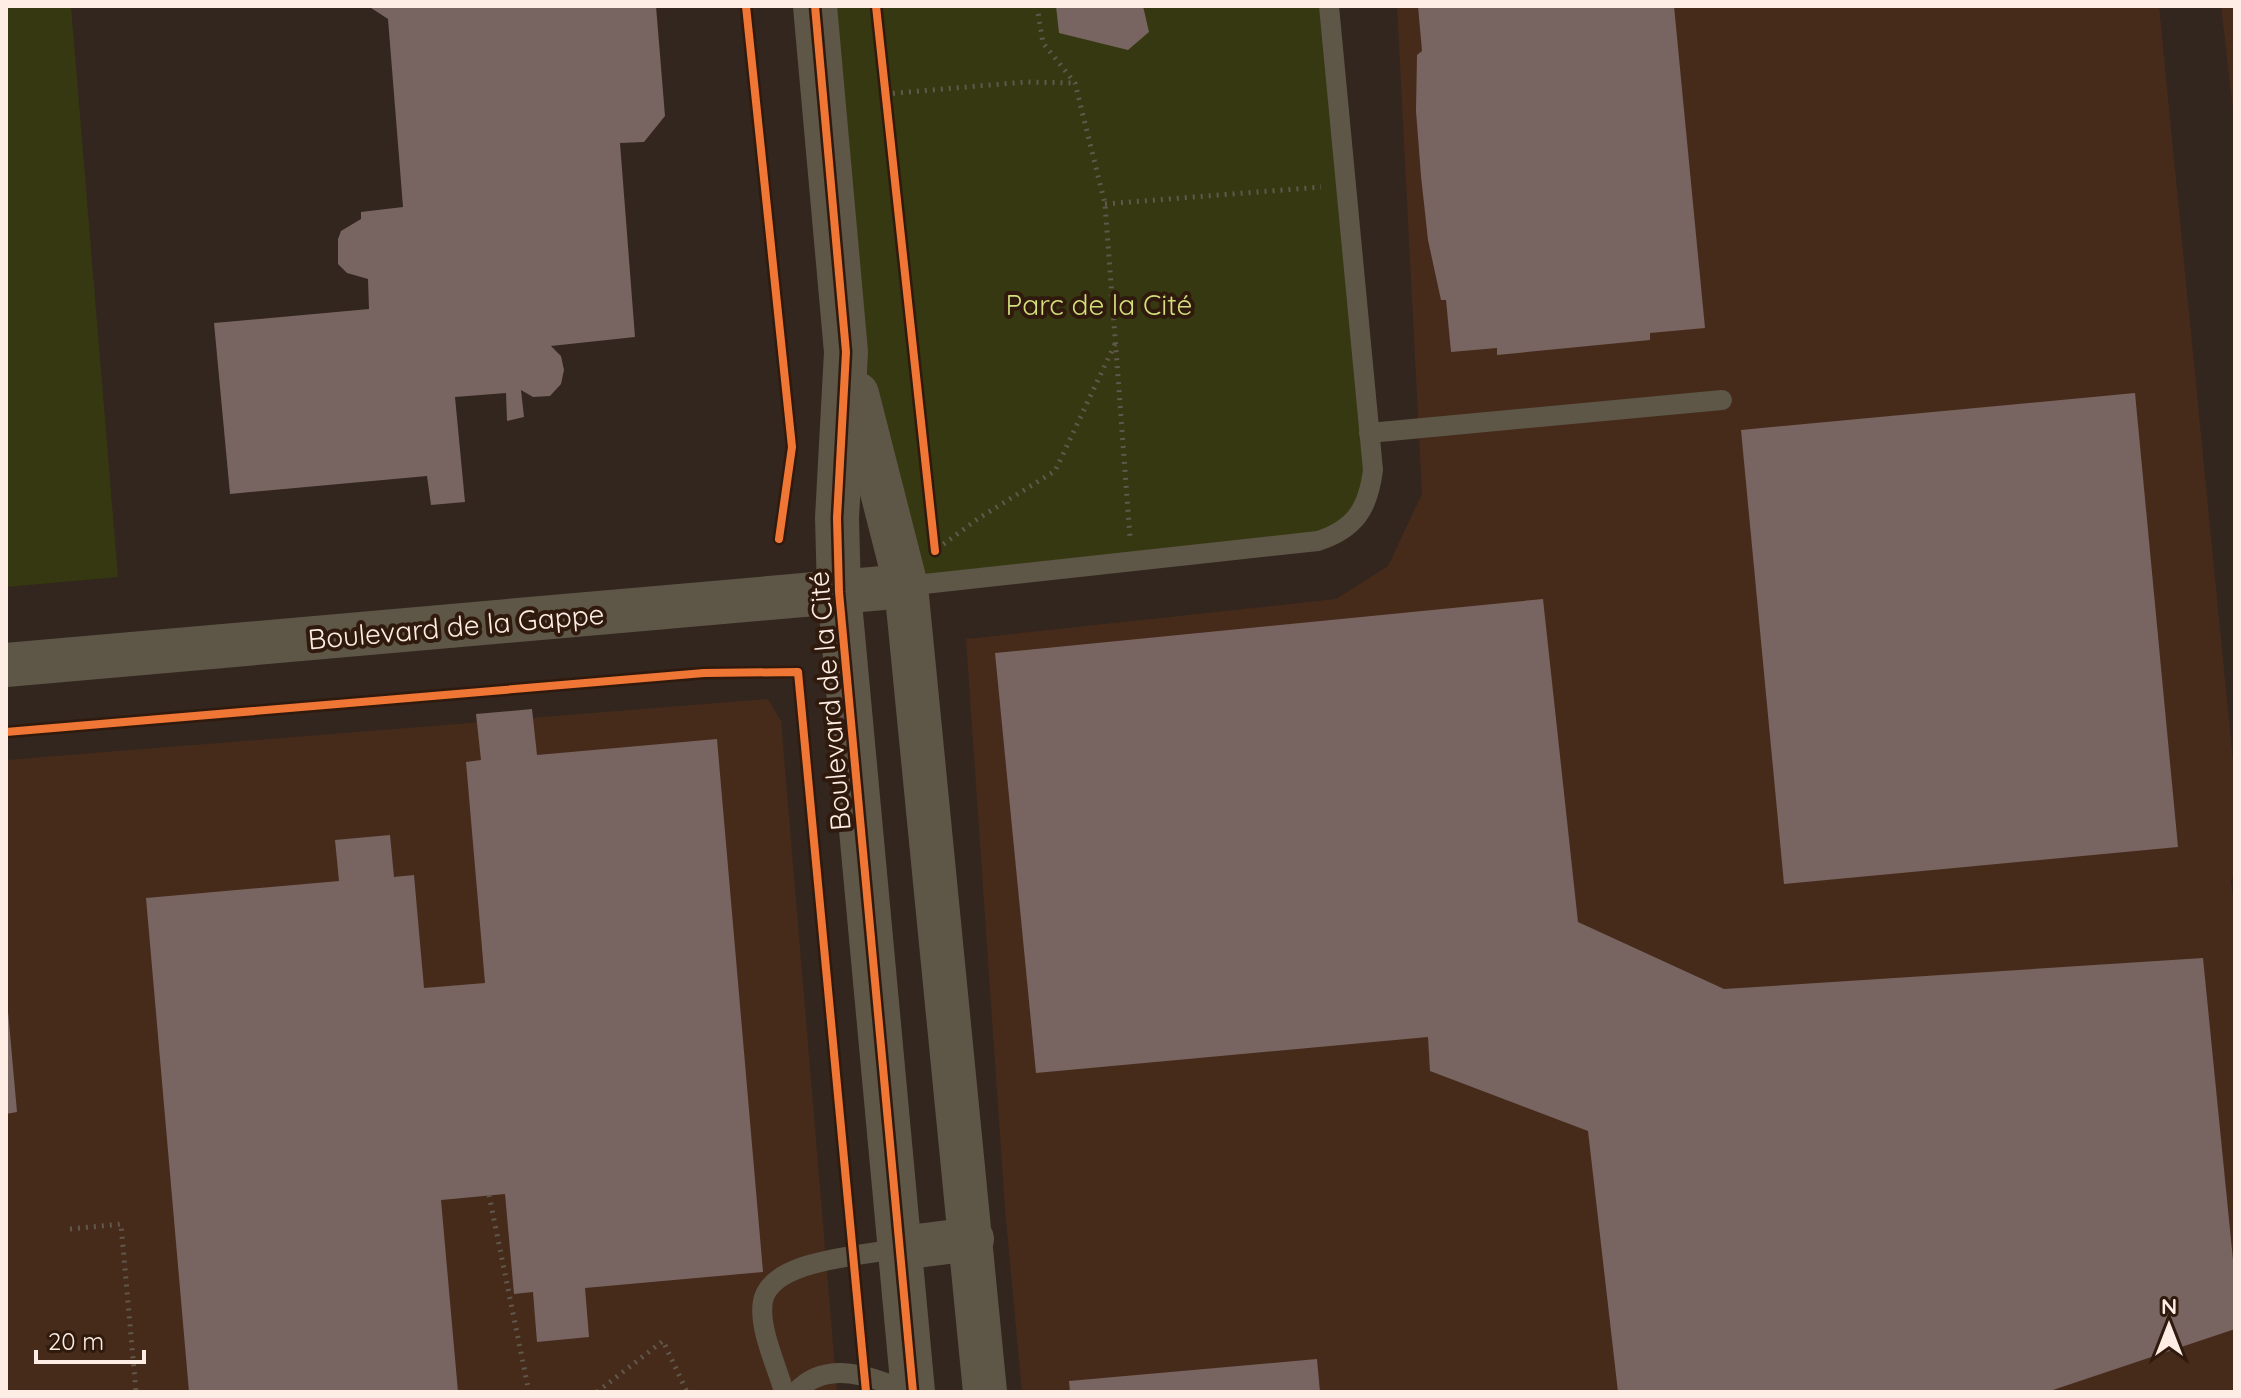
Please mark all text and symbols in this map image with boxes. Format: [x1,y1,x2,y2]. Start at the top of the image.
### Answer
park label: Parc de la Cité [1006,287,1192,322]
street label: Boulevard de la Cité [800,570,858,832]
street label: Boulevard de la Gappe [306,596,606,656]
north arrow [2129,1286,2209,1366]
text: N [2161,1292,2177,1320]
scale bar [36,1314,144,1364]
text: 20 m [48,1326,104,1356]

